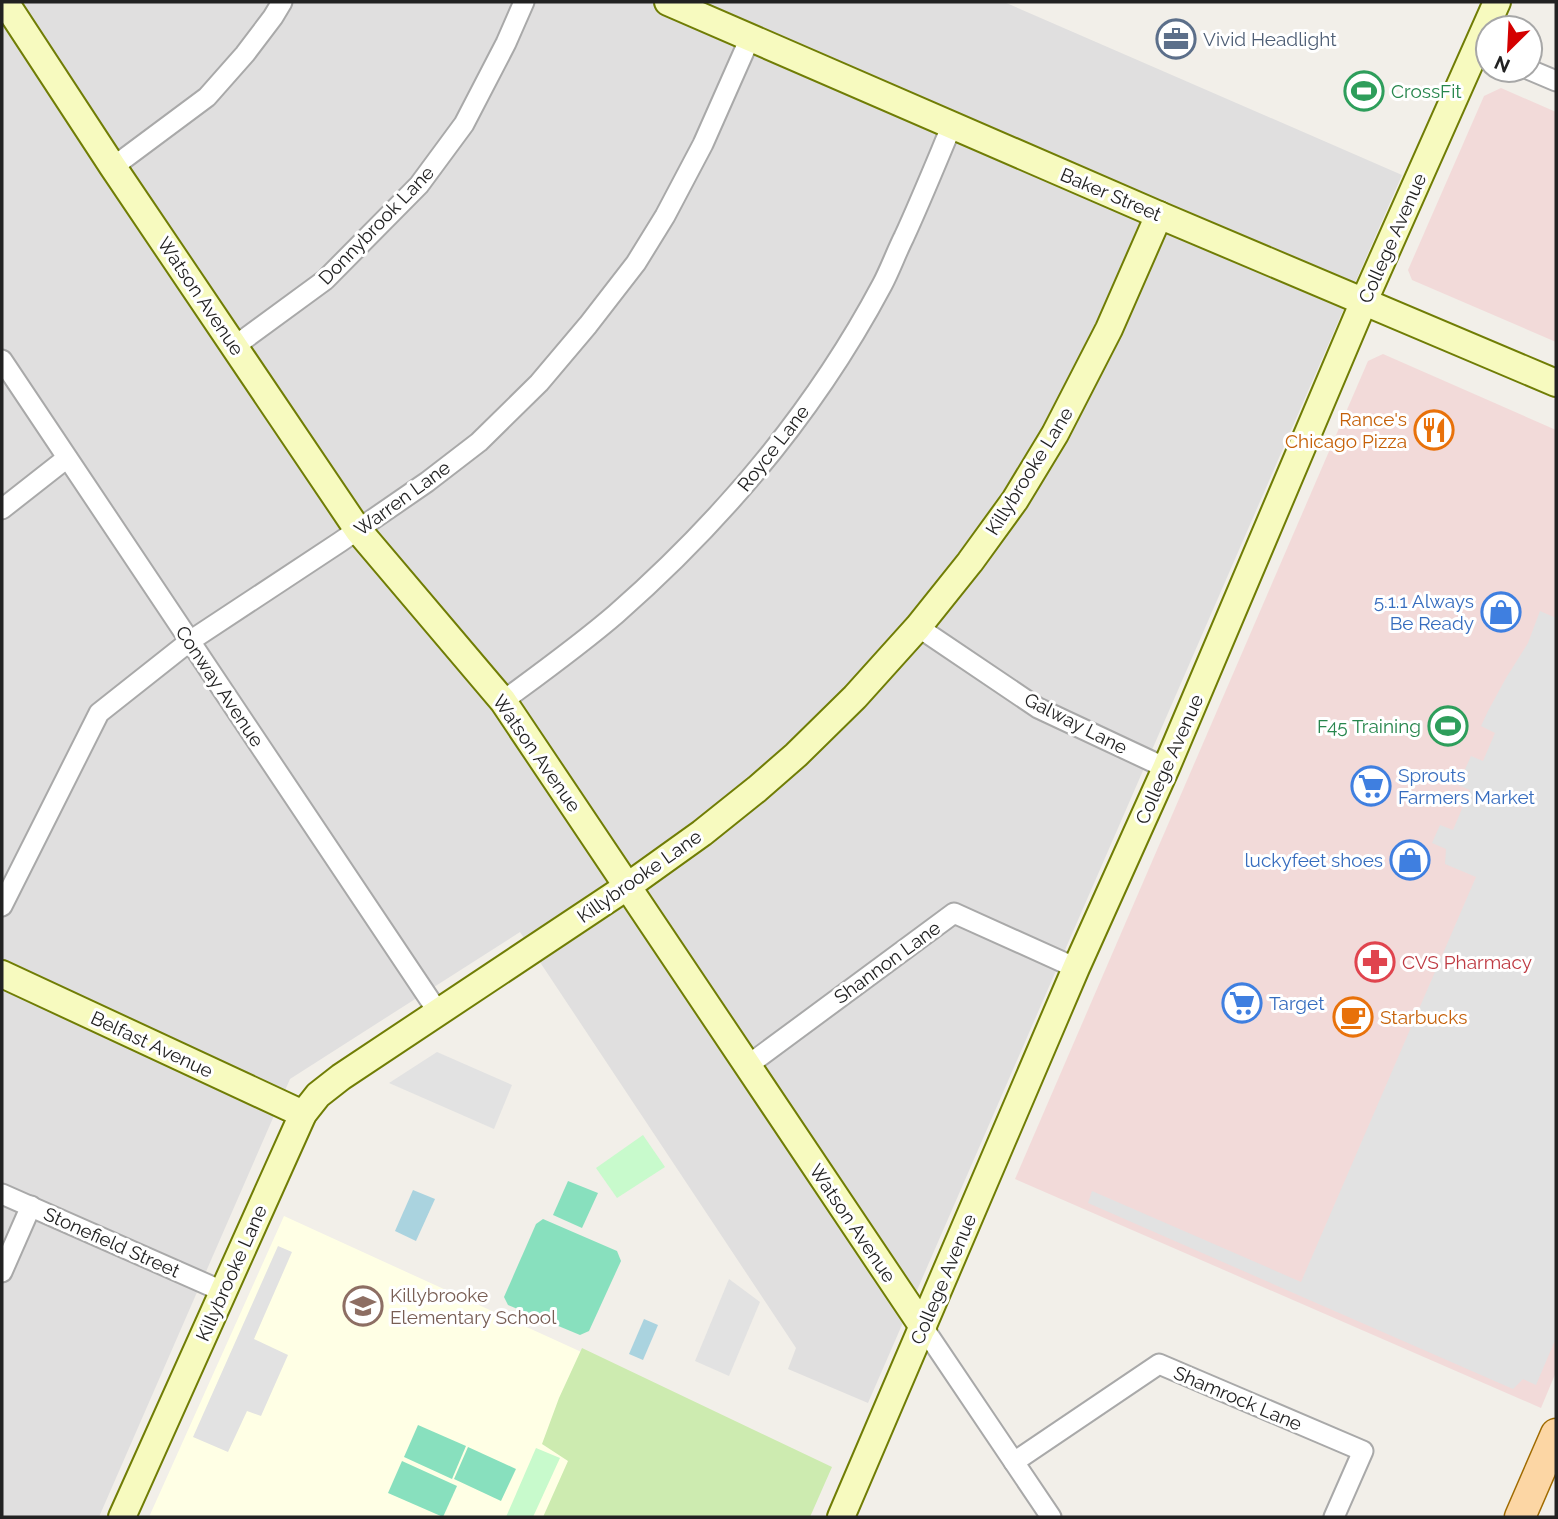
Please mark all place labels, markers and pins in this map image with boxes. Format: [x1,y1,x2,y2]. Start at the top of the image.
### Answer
office icon: Vivid Headlight [1155,18,1197,60]
place label: Vivid Headlight [1203,28,1337,50]
sports icon: CrossFit [1343,70,1385,112]
place label: CrossFit [1391,80,1462,102]
place label: Rance's Chicago Pizza [1285,408,1407,452]
restaurant icon: Rance's Chicago Pizza [1413,409,1455,451]
place label: 5.1.1 Always Be Ready [1374,590,1474,634]
shop icon: 5.1.1 Always Be Ready [1480,591,1522,633]
sports icon: F45 Training [1427,705,1469,747]
place label: F45 Training [1317,715,1421,737]
place label: Sprouts Farmers Market [1398,764,1535,808]
supermarket icon: Sprouts Farmers Market [1350,765,1392,807]
shop icon: luckyfeet shoes [1389,839,1431,881]
place label: luckyfeet shoes [1244,849,1383,871]
pharmacy icon: CVS Pharmacy [1354,941,1396,983]
place label: CVS Pharmacy [1402,951,1532,973]
supermarket icon: Target [1221,982,1263,1024]
place label: Target [1269,992,1325,1014]
cafe icon: Starbucks [1332,996,1374,1038]
place label: Starbucks [1380,1006,1467,1028]
place label: Killybrooke Elementary School [390,1284,557,1328]
school or university icon: Killybrooke Elementary School [342,1285,384,1327]

